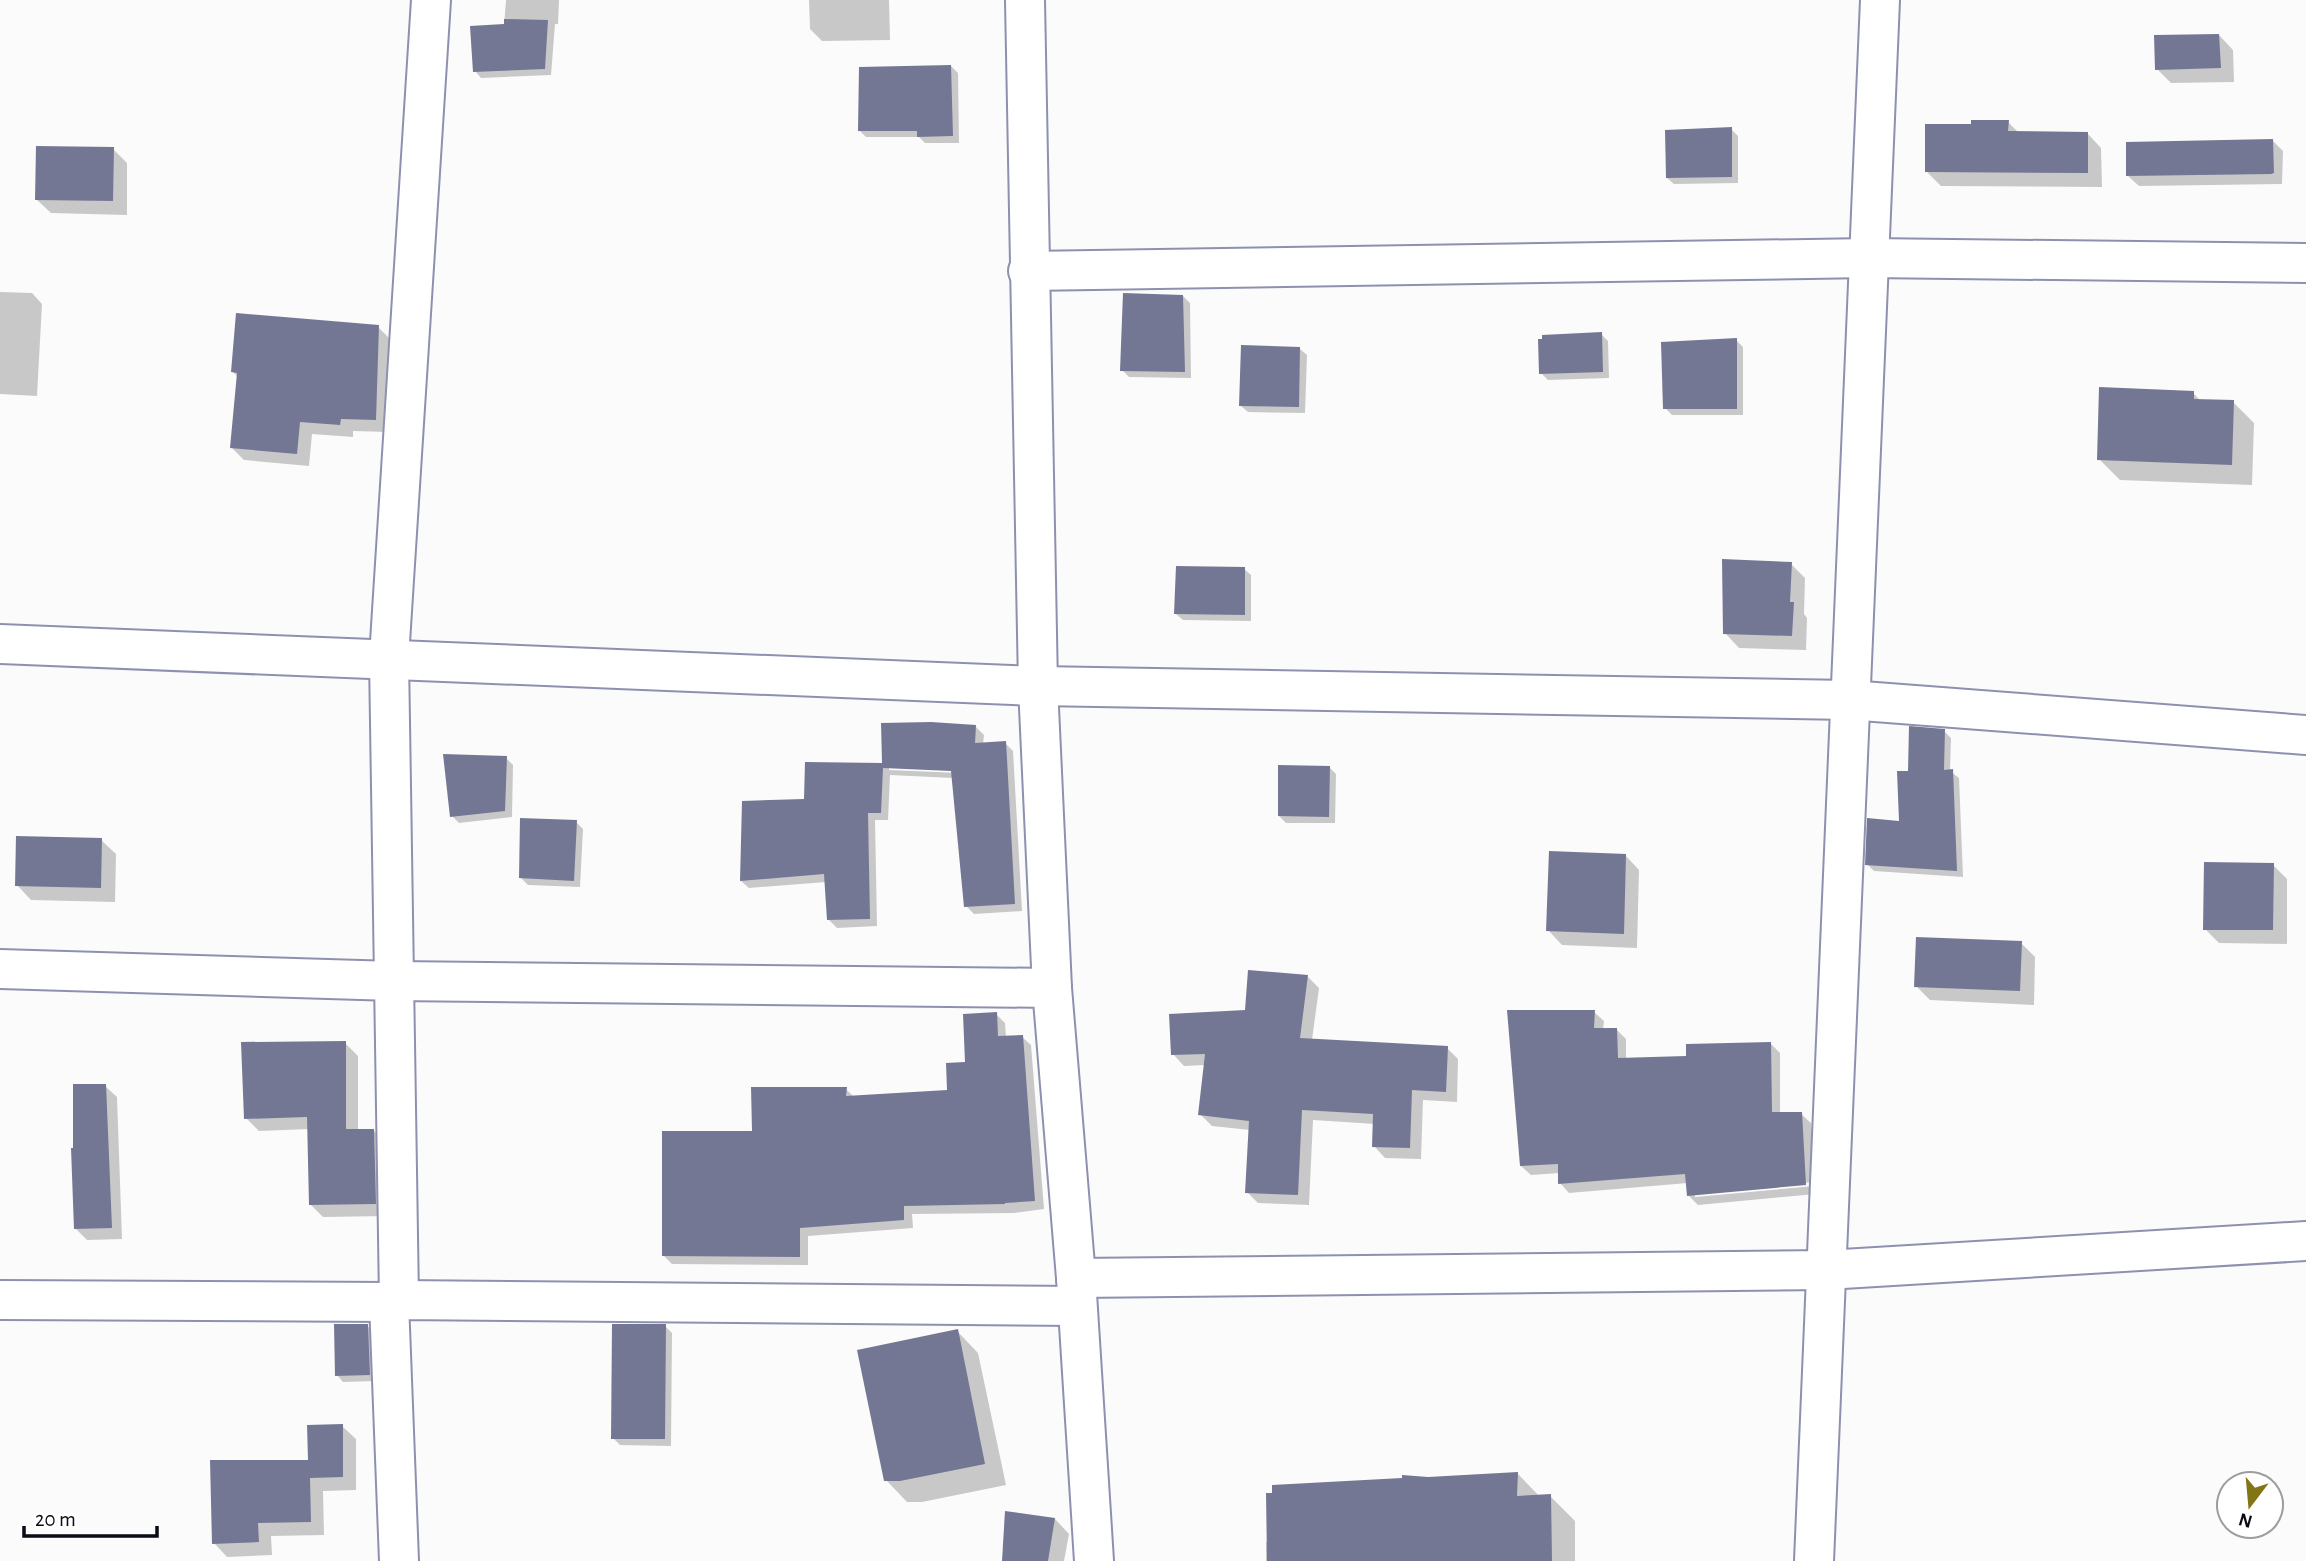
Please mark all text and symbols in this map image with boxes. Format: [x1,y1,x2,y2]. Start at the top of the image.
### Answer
north arrow [2215,1470,2285,1540]
scale bar [24,1494,158,1538]
text: 20 m [35,1509,76,1530]
text: N [2237,1509,2255,1531]

